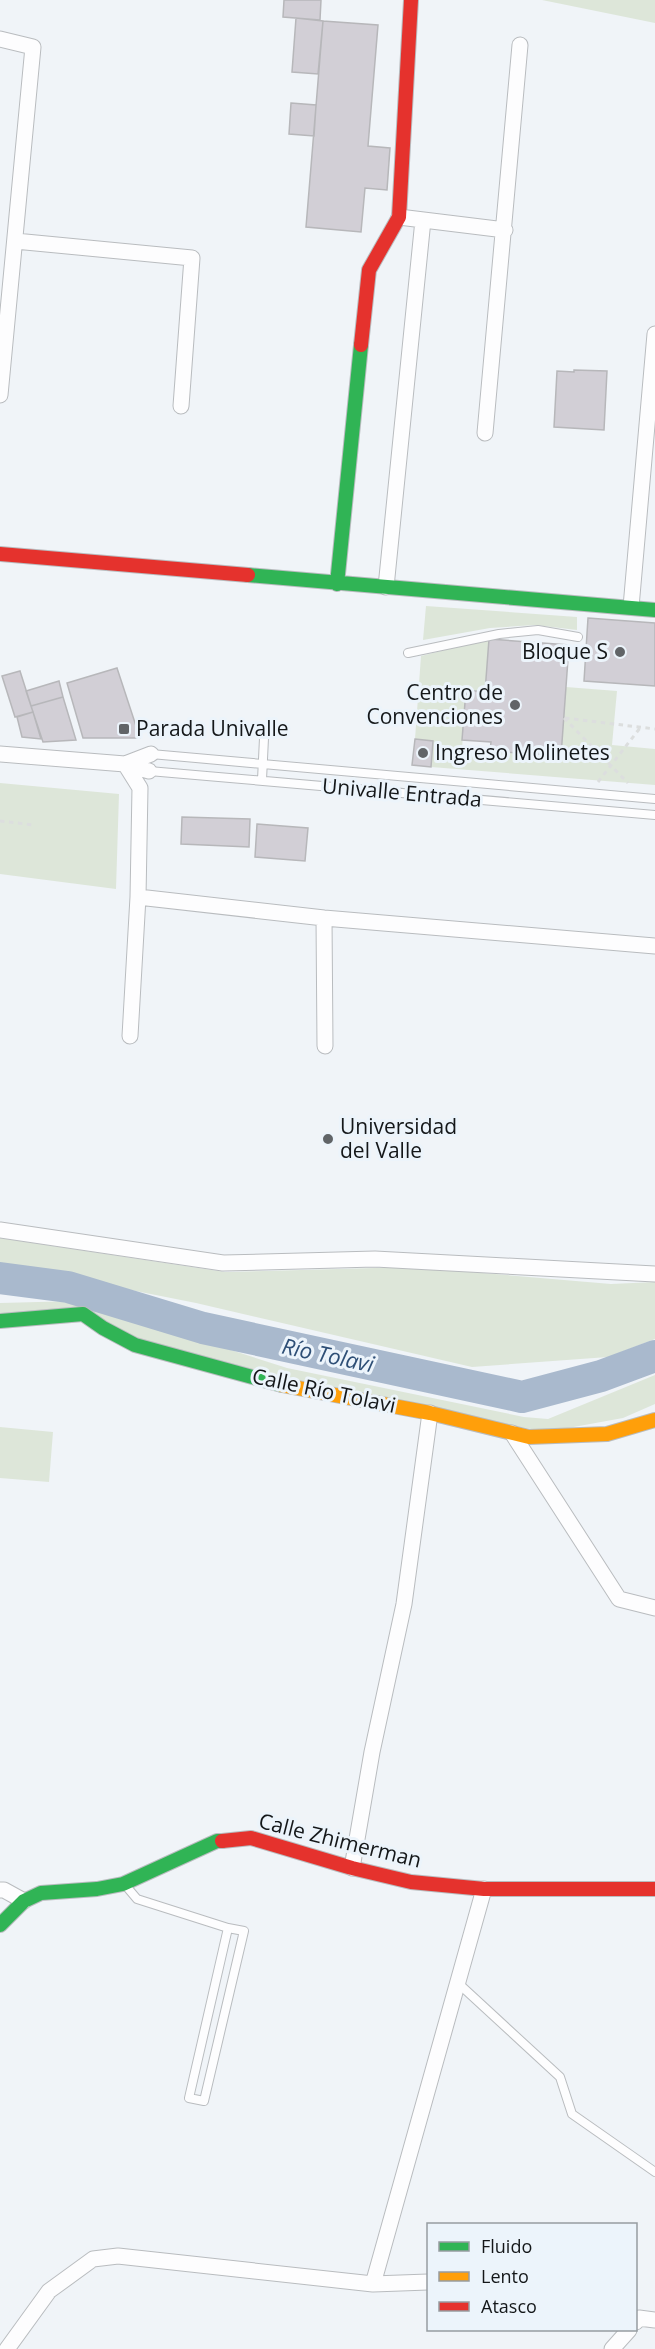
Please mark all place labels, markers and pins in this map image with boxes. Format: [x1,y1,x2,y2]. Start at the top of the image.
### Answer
place label: Bloque S [522,637,608,665]
marker: Bloque S [613,645,627,659]
place label: Centro de Convenciones [366,678,503,730]
marker: Centro de Convenciones [508,698,522,712]
place label: Parada Univalle [136,714,289,742]
marker: Parada Univalle [117,722,131,736]
place label: Ingreso Molinetes [435,738,610,766]
marker: Ingreso Molinetes [416,746,430,760]
place label: Universidad del Valle [340,1112,457,1164]
marker: Universidad del Valle [321,1132,335,1146]

